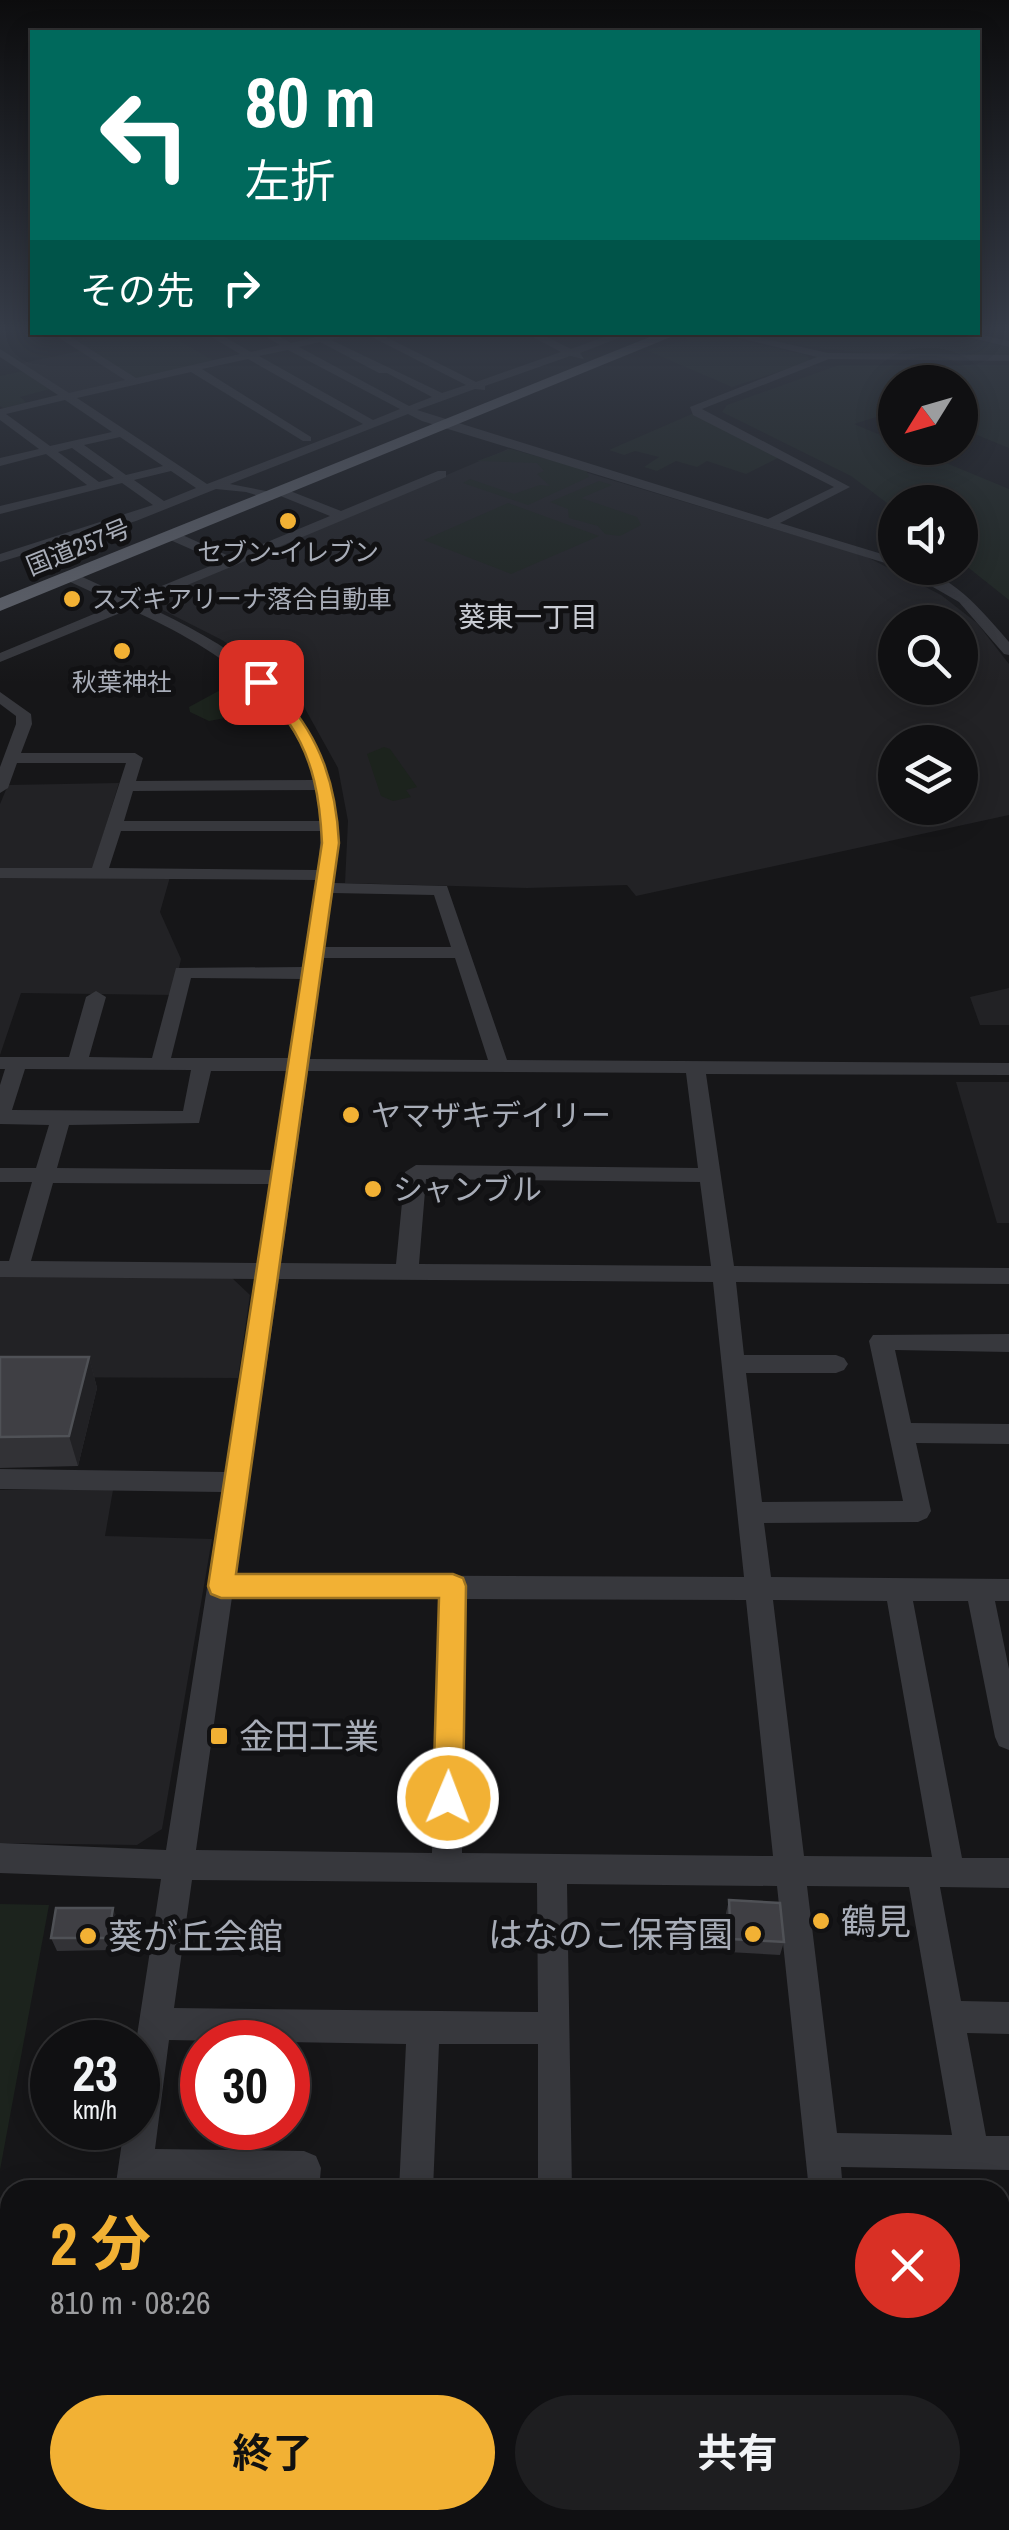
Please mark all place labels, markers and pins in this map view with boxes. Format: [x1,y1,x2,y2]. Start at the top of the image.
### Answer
marker: セブン-イレブン [277,510,299,532]
place label: セブン-イレブン [197,535,379,569]
place label: スズキアリーナ落合自動車 [92,582,392,616]
marker: スズキアリーナ落合自動車 [61,588,83,610]
marker: 秋葉神社 [111,640,133,662]
pin [219,640,304,725]
place label: 秋葉神社 [72,665,172,699]
place label: ヤマザキデイリー [371,1095,611,1135]
marker: ヤマザキデイリー [340,1104,362,1126]
place label: シャンブル [393,1169,542,1209]
marker: シャンブル [362,1178,384,1200]
place label: 金田工業 [239,1713,379,1760]
marker: 金田工業 [208,1725,230,1747]
place label: 鶴見 [841,1898,911,1945]
marker: 鶴見 [810,1910,832,1932]
place label: はなのこ保育園 [488,1911,733,1958]
place label: 葵が丘会館 [108,1913,283,1960]
marker: はなのこ保育園 [742,1923,764,1945]
marker: 葵が丘会館 [77,1925,99,1947]

